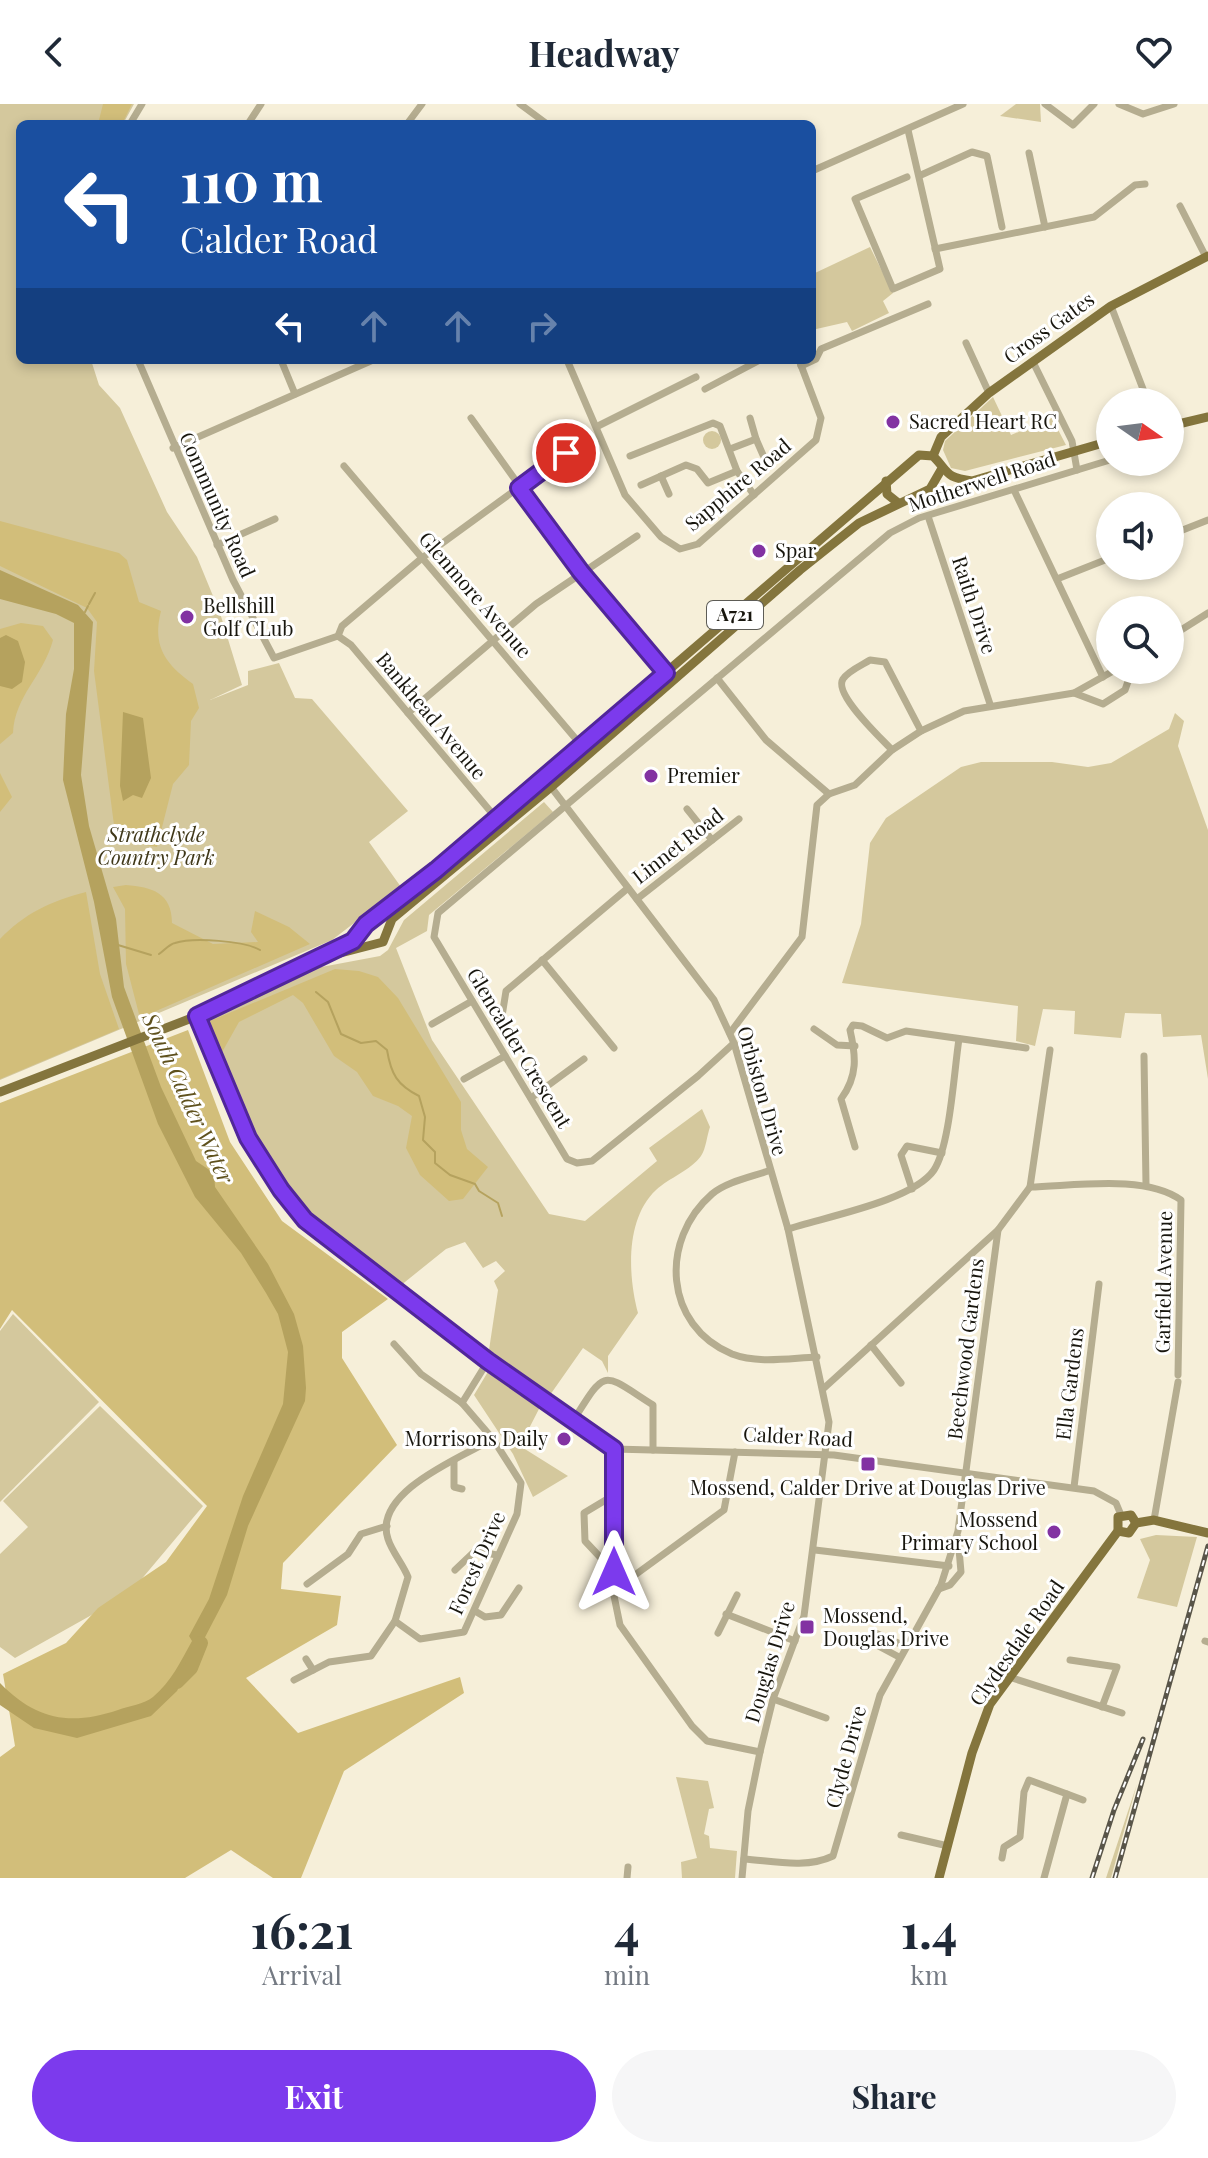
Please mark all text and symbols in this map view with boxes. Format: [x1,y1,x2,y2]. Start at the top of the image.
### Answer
text: Headway [528,28,680,76]
icon: back [32,30,76,74]
icon: heart [1132,30,1176,74]
text: 110 m [180,142,323,217]
icon: left [48,152,152,256]
text: Calder Road [180,214,378,262]
street label: Cross Gates [997,285,1099,369]
icon: left [268,304,312,348]
icon: ahead [352,304,396,348]
icon: ahead [436,304,480,348]
icon: right [520,304,564,348]
north arrow [1096,388,1184,476]
map controls [1096,388,1184,684]
place label: Sacred Heart RC [909,407,1057,434]
marker: Sacred Heart RC [884,413,902,431]
pin [532,419,600,487]
street label: Community Road [174,427,263,582]
icon: arrive [544,431,588,475]
street label: Sapphire Road [678,431,796,536]
street label: Motherwell Road [905,444,1059,517]
button: sound [1096,492,1184,580]
street label: Glenmore Avenue [414,525,539,663]
place label: Spar [775,536,816,563]
marker: Spar [750,542,768,560]
street label: Raith Drive [947,552,1004,657]
place label: Bellshill Golf CLub [203,591,294,641]
button: search [1096,596,1184,684]
road number: A721 [707,601,763,629]
marker: Bellshill Golf CLub [178,608,196,626]
street label: Bankhead Avenue [371,646,493,784]
place label: Premier [667,761,740,788]
marker: Premier [642,767,660,785]
street label: Linnet Road [626,800,729,889]
park label: Strathclyde Country Park [98,820,214,870]
street label: Glencalder Crescent [462,962,579,1133]
water label: South Calder Water [136,1006,242,1188]
street label: Orbiston Drive [732,1023,795,1158]
street label: Garfield Avenue [1148,1210,1177,1354]
street label: Beechwood Gardens [940,1256,989,1441]
street label: Ella Gardens [1048,1326,1089,1442]
street label: Calder Road [742,1419,854,1452]
place label: Morrisons Daily [405,1424,548,1451]
marker: Morrisons Daily [555,1430,573,1448]
marker: Mossend, Calder Drive at Douglas Drive [859,1455,877,1473]
place label: Mossend, Calder Drive at Douglas Drive [690,1473,1046,1500]
place label: Mossend Primary School [901,1505,1038,1555]
street label: Forest Drive [441,1507,510,1618]
marker: Mossend Primary School [1045,1523,1063,1541]
position arrow [572,1530,656,1614]
street label: Clydesdale Road [962,1574,1069,1710]
street label: Douglas Drive [737,1597,800,1726]
place label: Mossend, Douglas Drive [823,1601,949,1651]
marker: Mossend, Douglas Drive [798,1618,816,1636]
street label: Clyde Drive [818,1702,871,1811]
text: 16:21 [251,1897,353,1961]
text: 4 [614,1897,640,1961]
text: 1.4 [901,1897,957,1961]
text: Arrival [262,1957,342,1992]
text: min [604,1957,650,1992]
text: km [910,1957,948,1992]
button: Exit [32,2050,596,2142]
button: Share [612,2050,1176,2142]

